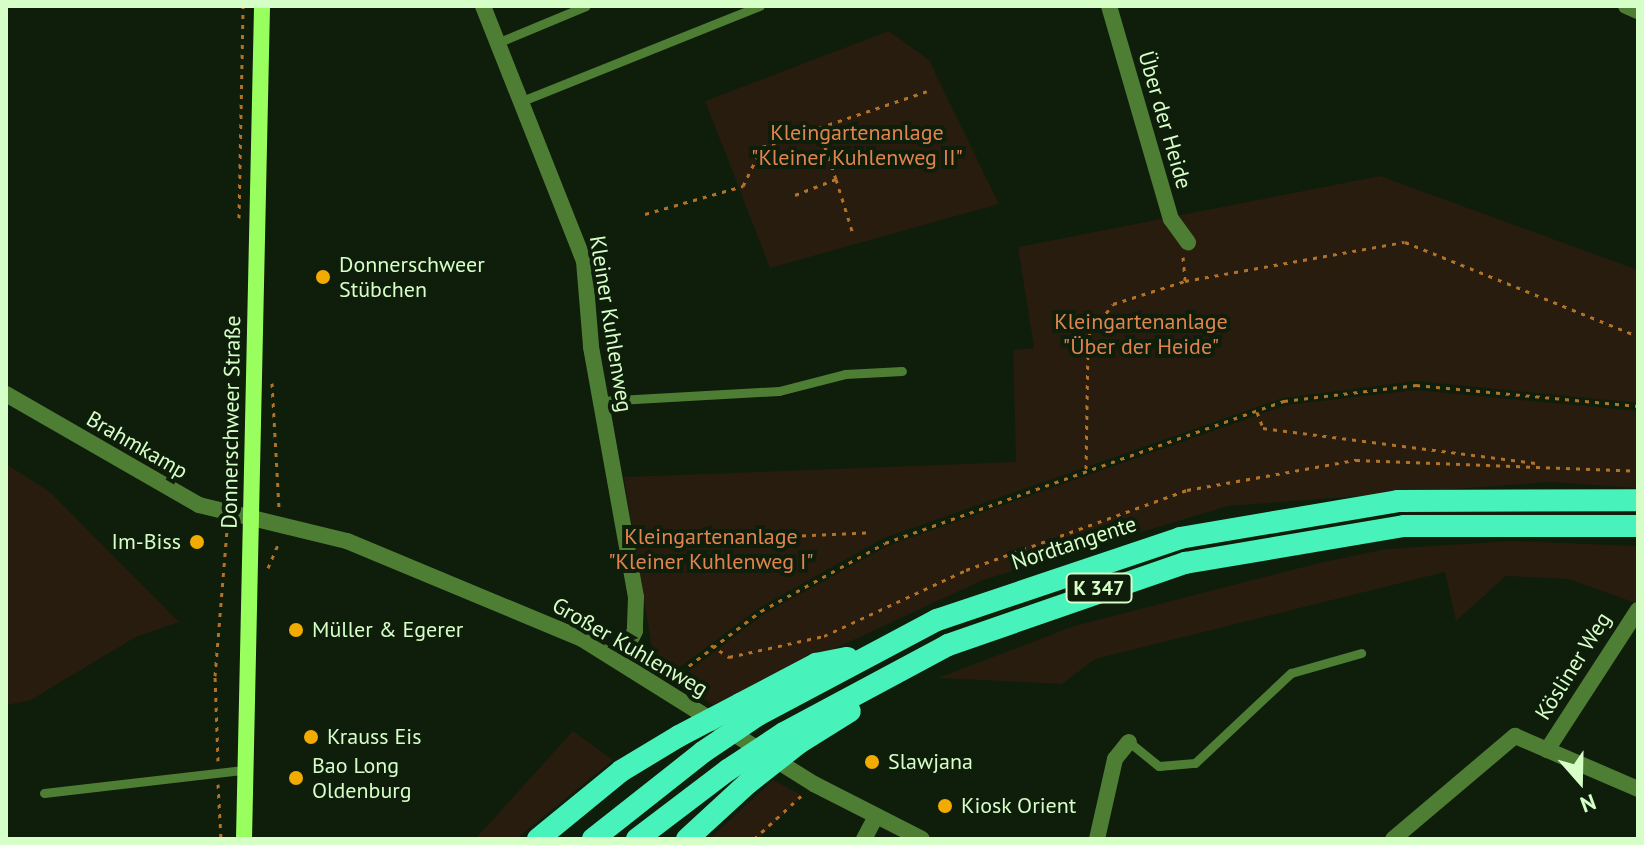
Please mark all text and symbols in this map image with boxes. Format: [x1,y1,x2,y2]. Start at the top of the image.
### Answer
street label: Über der Heide [1133,48,1197,192]
park label: Kleingartenanlage "Kleiner Kuhlenweg II" [751,119,963,170]
street label: Kleiner Kuhlenweg [584,234,638,414]
place label: Donnerschweer Stübchen [339,251,485,302]
marker: Donnerschweer Stübchen [314,268,332,286]
park label: Kleingartenanlage "Über der Heide" [1054,308,1228,360]
street label: Donnerschweer Straße [216,315,246,529]
street label: Brahmkamp [82,405,192,485]
street label: Nordtangente [1008,510,1140,576]
park label: Kleingartenanlage "Kleiner Kuhlenweg I" [608,523,814,574]
place label: Im-Biss [112,529,181,555]
marker: Im-Biss [188,533,206,551]
road number: K 347 [1065,572,1133,604]
street label: Großer Kuhlenweg [547,592,713,702]
street label: Kösliner Weg [1529,607,1617,725]
place label: Müller & Egerer [312,617,463,643]
marker: Müller & Egerer [287,621,305,639]
place label: Krauss Eis [327,724,421,750]
marker: Krauss Eis [302,728,320,746]
north arrow [1540,741,1620,821]
place label: Slawjana [888,749,973,775]
place label: Bao Long Oldenburg [312,752,412,804]
marker: Slawjana [863,753,881,771]
marker: Bao Long Oldenburg [287,769,305,787]
text: N [1577,788,1600,819]
place label: Kiosk Orient [961,793,1077,819]
marker: Kiosk Orient [936,797,954,815]

